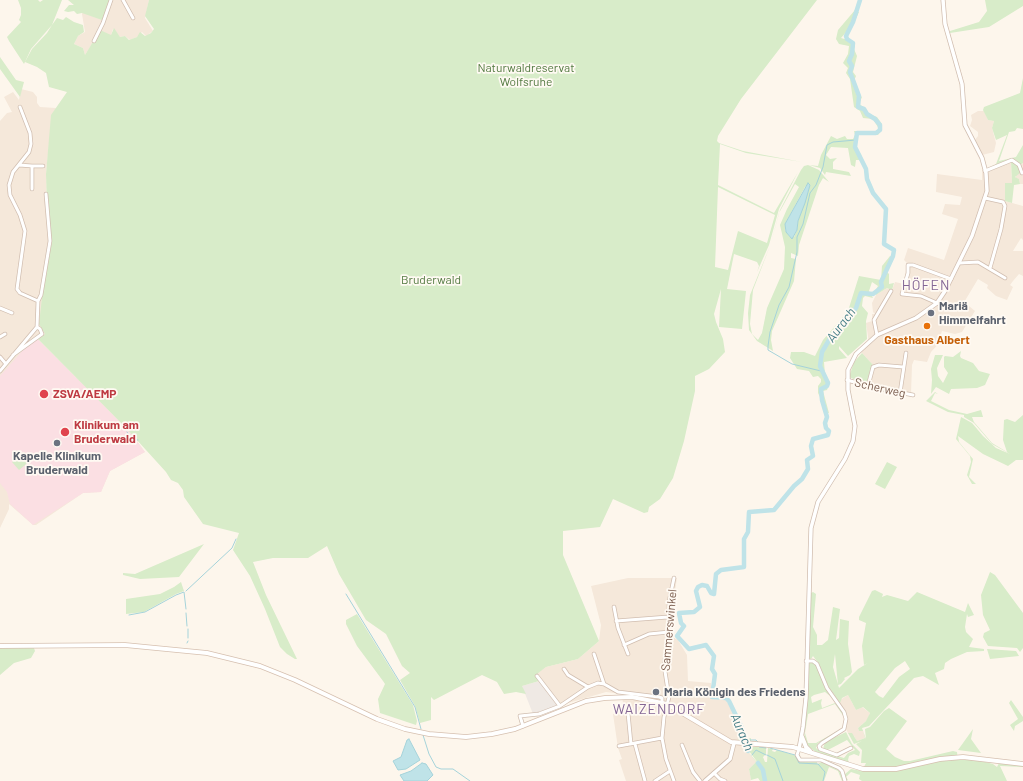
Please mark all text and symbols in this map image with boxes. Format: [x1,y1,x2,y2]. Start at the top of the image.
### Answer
park label: Naturwaldreservat Wolfsruhe [477,61,575,89]
park label: Bruderwald [401,273,461,287]
district label: HÖFEN [902,277,950,293]
place label: Mariä Himmelfahrt [939,299,1006,327]
water label: Aurach [823,305,859,345]
marker: Mariä Himmelfahrt [926,308,936,318]
marker: Gasthaus Albert [922,321,932,331]
place label: Gasthaus Albert [884,333,970,347]
street label: Scherweg [853,375,907,401]
place label: ZSVA/AEMP [53,387,116,401]
marker: ZSVA/AEMP [38,388,50,400]
place label: Klinikum am Bruderwald [74,418,139,446]
marker: Klinikum am Bruderwald [59,426,71,438]
marker: Kapelle Klinikum Bruderwald [52,438,62,448]
place label: Kapelle Klinikum Bruderwald [13,449,101,477]
street label: Sammerswinkel [658,588,680,672]
place label: Maria Königin des Friedens [664,685,805,699]
marker: Maria Königin des Friedens [651,687,661,697]
district label: WAIZENDORF [613,701,705,717]
water label: Aurach [727,711,757,753]

